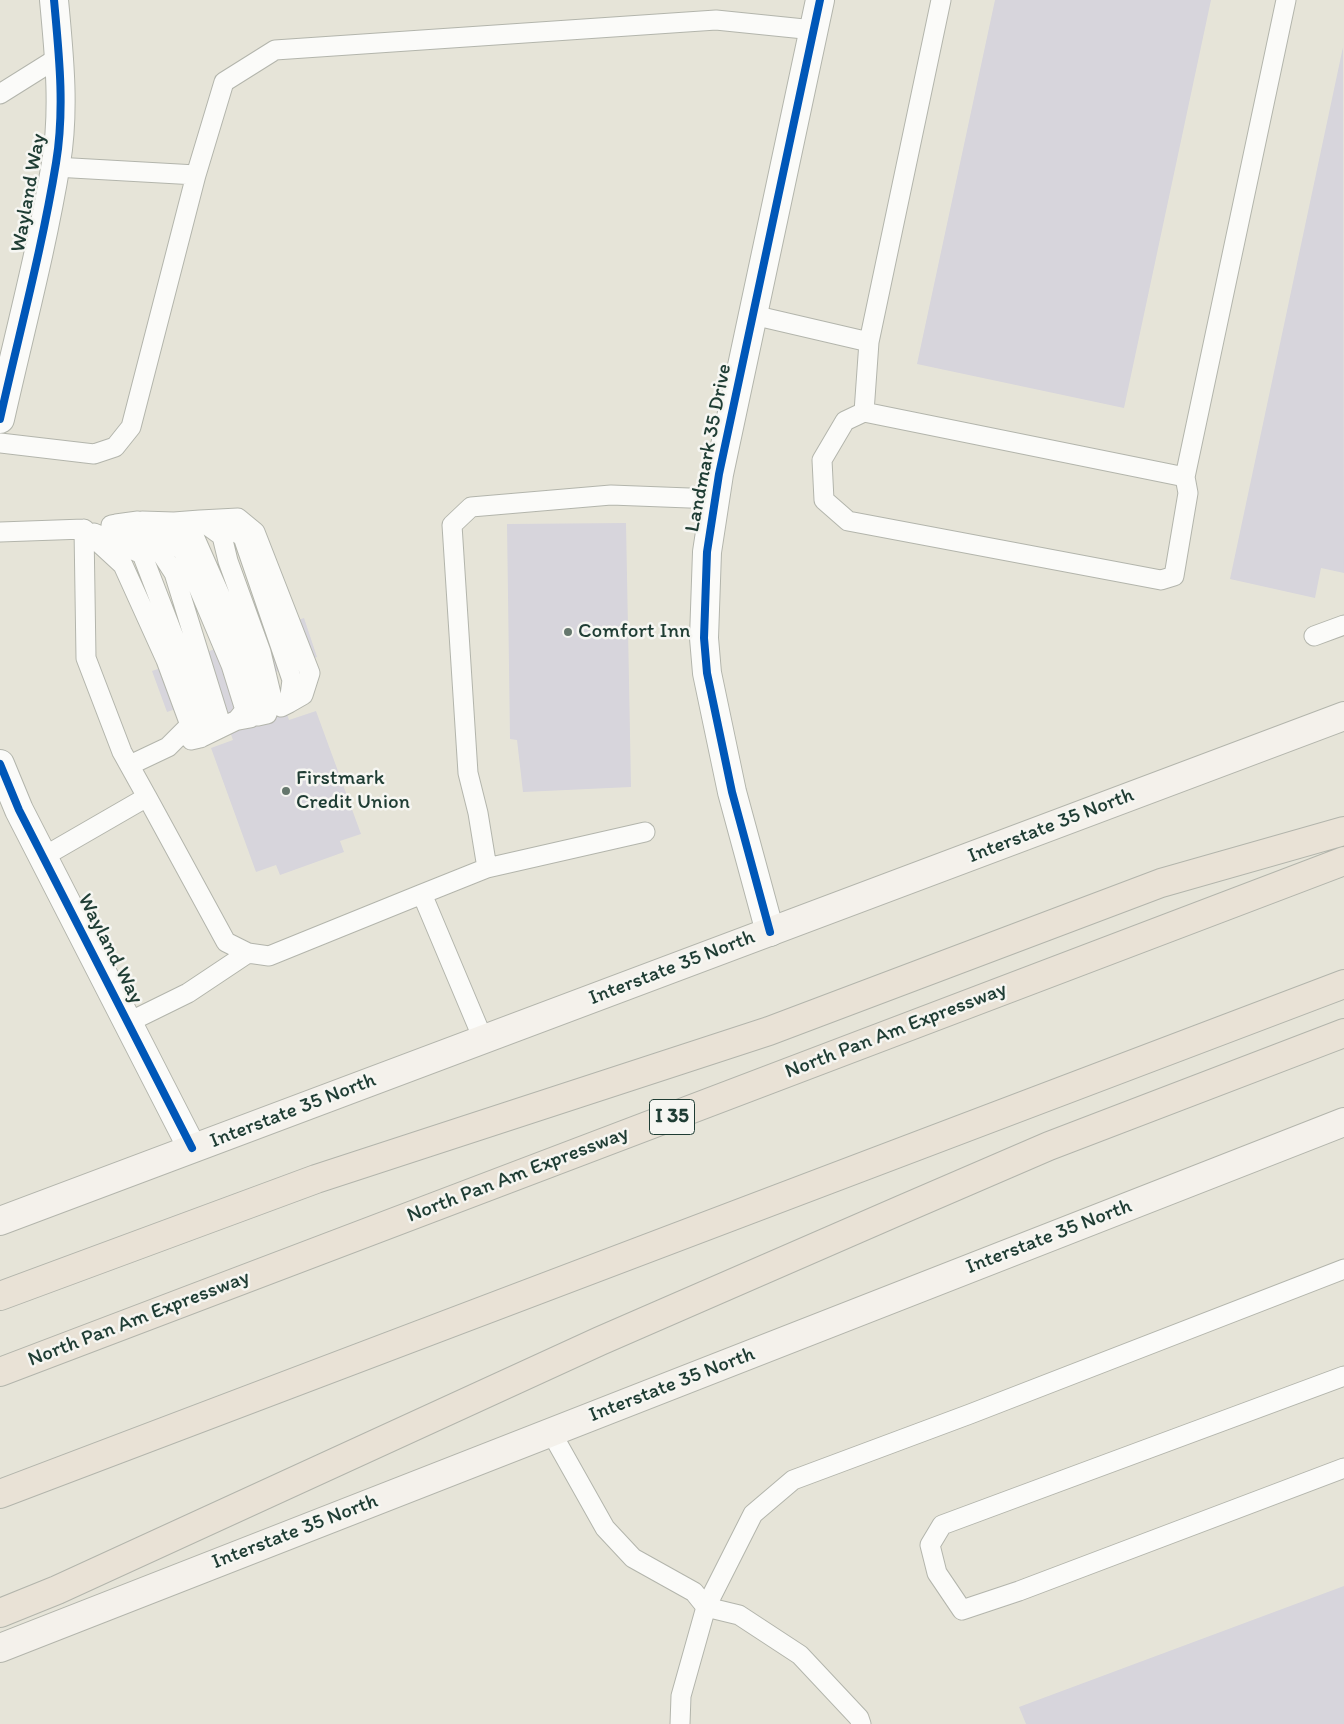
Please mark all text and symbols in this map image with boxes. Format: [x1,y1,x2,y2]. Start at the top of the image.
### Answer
street label: Wayland Way [6,132,52,254]
street label: Landmark 35 Drive [680,362,738,534]
place label: Comfort Inn [578,619,690,645]
marker: Comfort Inn [562,626,574,638]
place label: Firstmark Credit Union [296,766,410,816]
street label: Interstate 35 North [964,783,1138,869]
marker: Firstmark Credit Union [280,785,292,797]
street label: Wayland Way [72,890,148,1008]
street label: Interstate 35 North [585,925,759,1011]
street label: North Pan Am Expressway [782,977,1010,1085]
street label: Interstate 35 North [206,1068,380,1154]
road number: I 35 [650,1100,694,1134]
street label: North Pan Am Expressway [404,1121,632,1229]
street label: Interstate 35 North [962,1194,1136,1280]
street label: North Pan Am Expressway [25,1265,253,1373]
street label: Interstate 35 North [585,1342,759,1428]
street label: Interstate 35 North [208,1489,382,1575]

